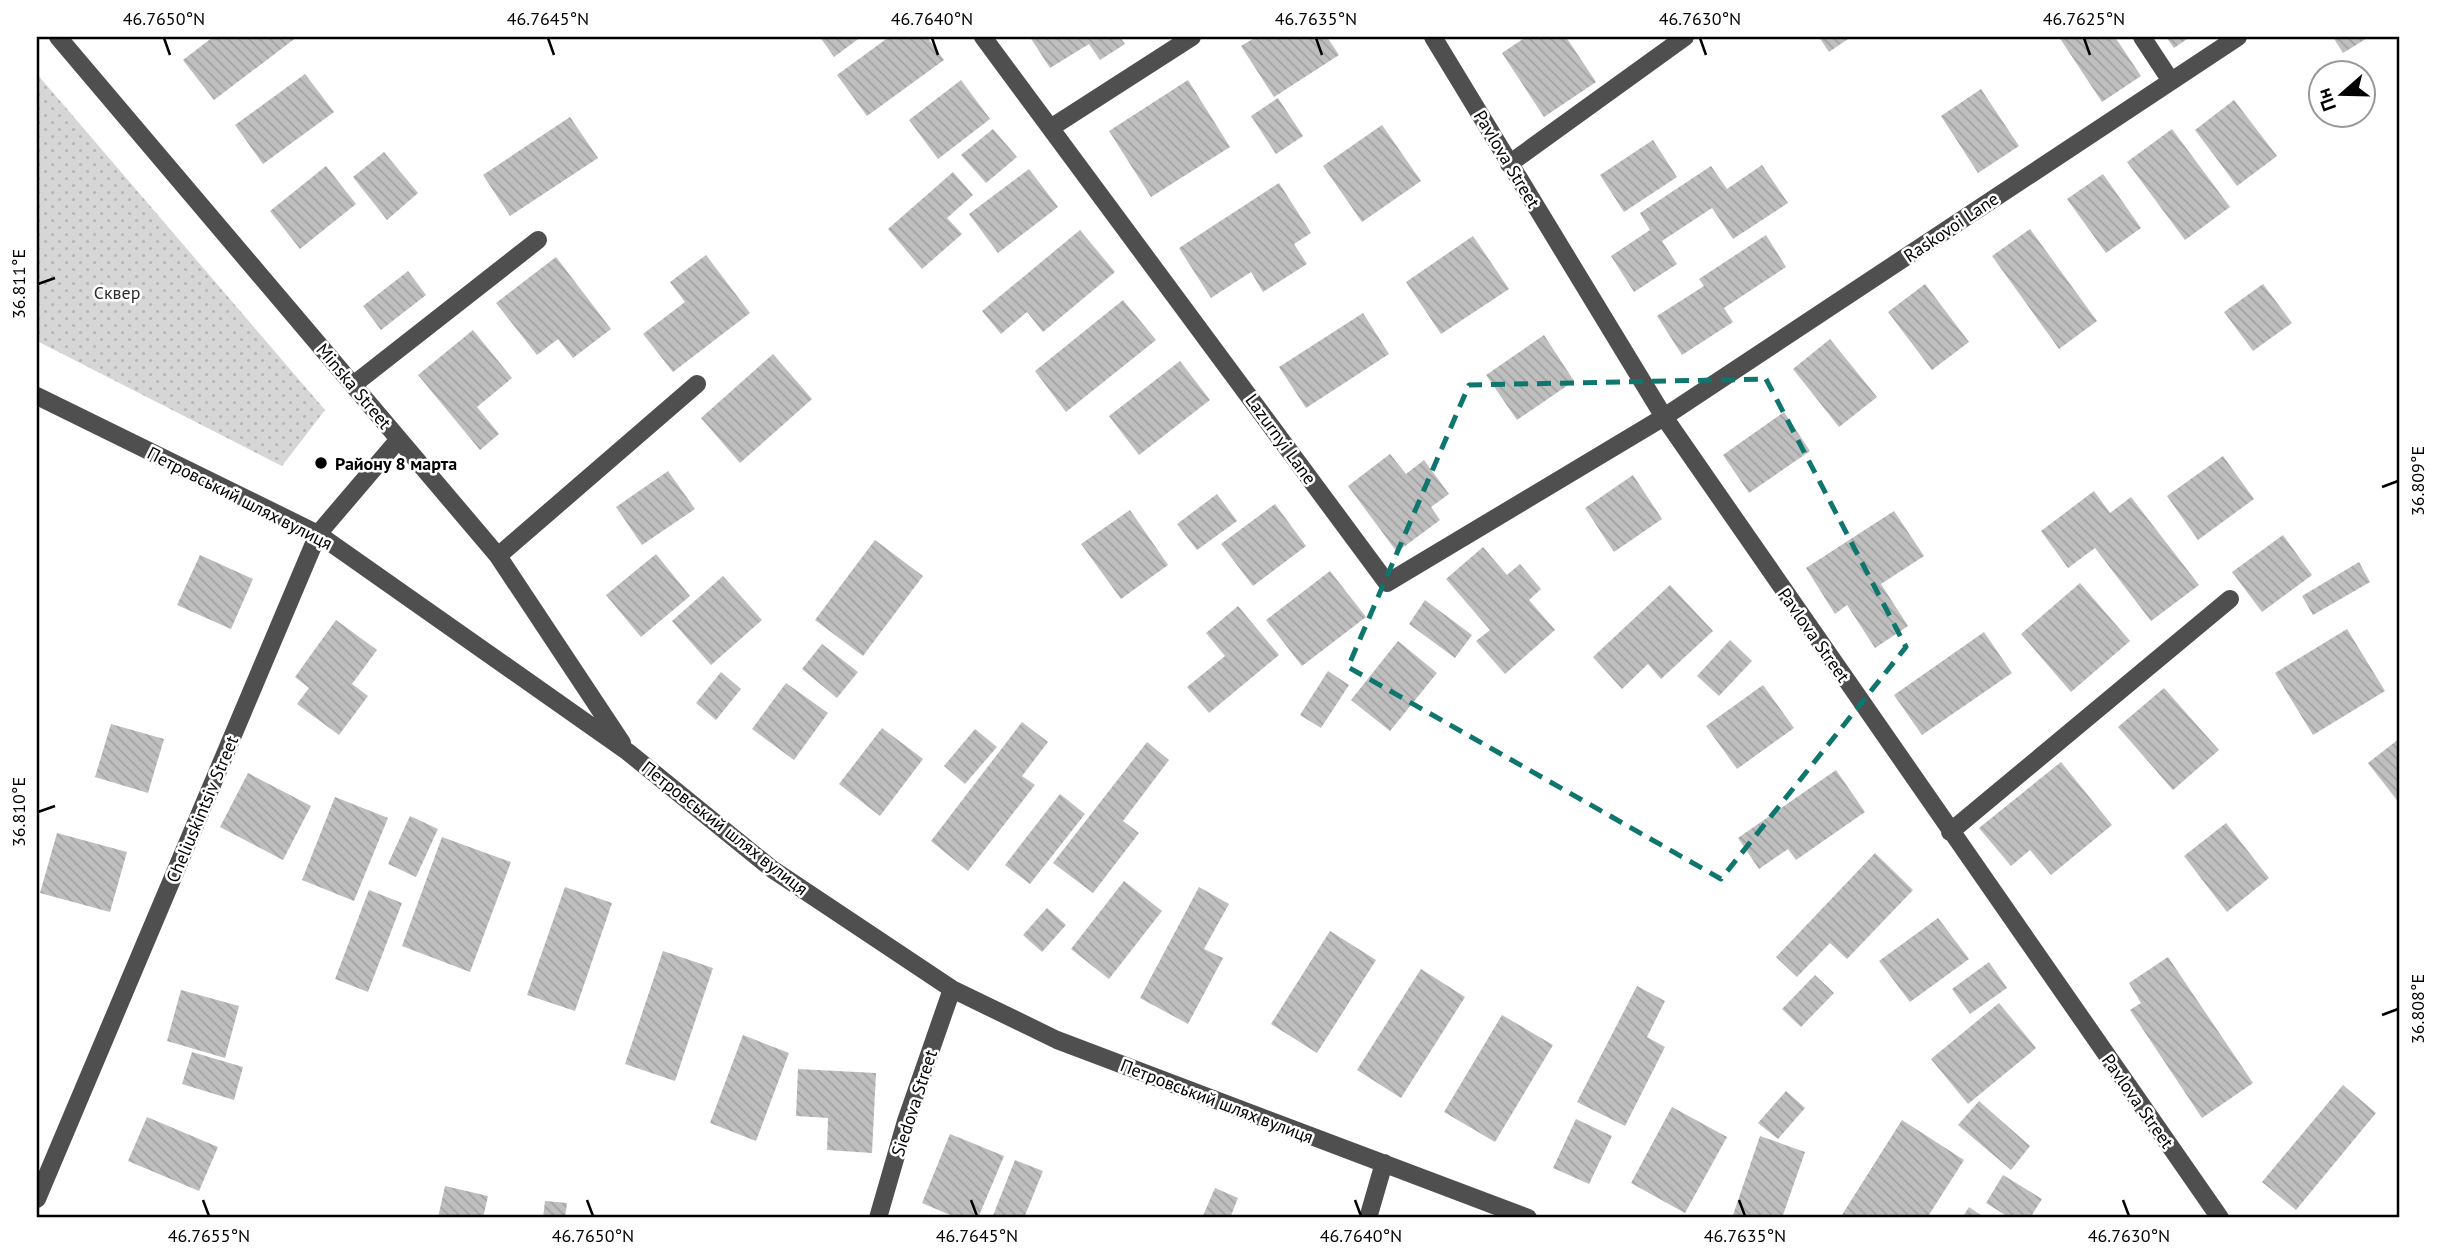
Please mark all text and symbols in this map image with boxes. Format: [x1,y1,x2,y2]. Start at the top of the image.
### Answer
text: 46.7650°N [123,7,205,30]
text: 46.7645°N [507,7,589,30]
text: 46.7640°N [891,7,973,30]
text: 46.7635°N [1275,7,1357,30]
text: 46.7630°N [1659,7,1741,30]
text: 46.7625°N [2043,7,2125,30]
north arrow [2308,60,2378,130]
text: Пн [2311,85,2341,114]
street label: Pavlova Street [1469,106,1545,212]
street label: Raskovoi Lane [1899,187,2003,267]
text: 36.811°E [7,249,30,319]
park label: Сквер [94,281,140,304]
street label: Minska Street [311,338,397,434]
street label: Lazurnyi Lane [1240,389,1322,489]
street label: Петровський шлях вулиця [143,441,337,555]
text: 36.809°E [2406,446,2429,516]
place label: Району 8 марта [335,452,457,475]
marker: Району 8 марта [313,455,329,471]
street label: Pavlova Street [1773,583,1855,687]
street label: Cheliuskintsiv Street [161,732,243,886]
street label: Петровський шлях вулиця [637,756,813,900]
text: 36.810°E [7,777,30,847]
text: 36.808°E [2406,974,2429,1044]
street label: Siedova Street [886,1047,942,1159]
street label: Pavlova Street [2097,1049,2179,1153]
street label: Петровський шлях вулиця [1117,1054,1317,1148]
text: 46.7655°N [168,1224,250,1247]
text: 46.7650°N [552,1224,634,1247]
text: 46.7645°N [936,1224,1018,1247]
text: 46.7640°N [1320,1224,1402,1247]
text: 46.7635°N [1704,1224,1786,1247]
text: 46.7630°N [2088,1224,2170,1247]

